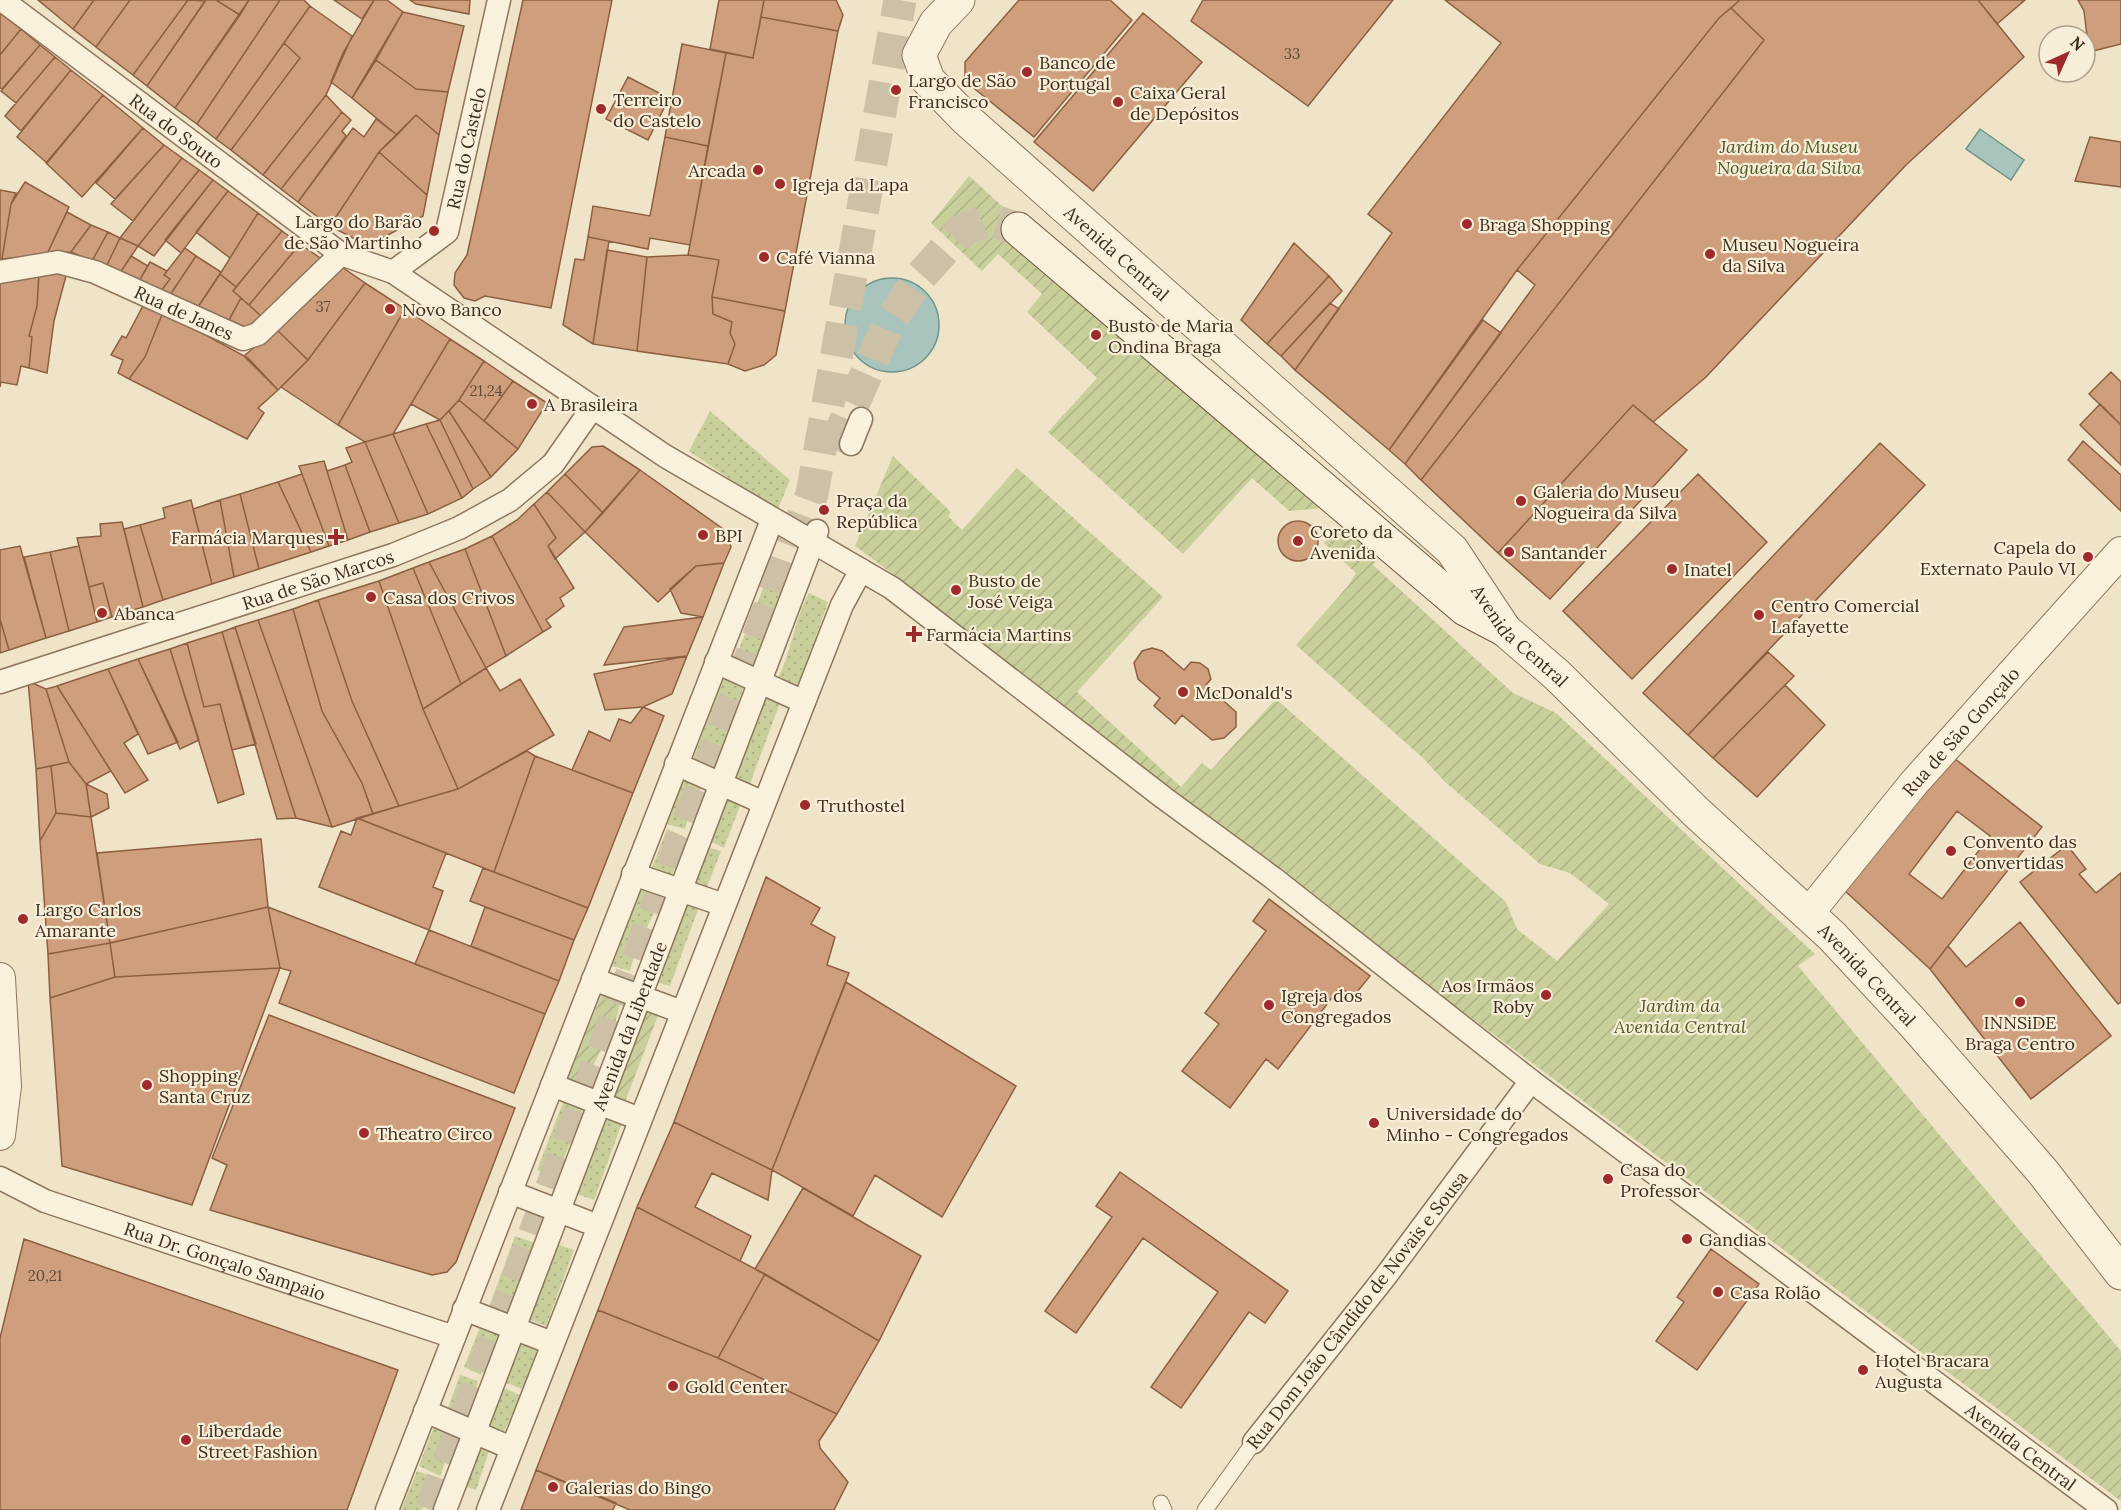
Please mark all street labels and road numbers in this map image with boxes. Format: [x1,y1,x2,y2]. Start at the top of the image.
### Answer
street label: Rua do Castelo [441,85,491,212]
street label: Rua do Souto [125,88,228,173]
street label: Avenida Central [1059,200,1174,306]
street label: Rua de Janes [131,280,237,345]
street label: Rua de São Marcos [239,544,397,615]
street label: Avenida Central [1466,580,1574,692]
street label: Rua de São Gonçalo [1897,662,2024,801]
street label: Avenida Central [1813,918,1921,1031]
street label: Avenida da Liberdade [586,938,672,1115]
street label: Rua Dom João Cândido de Novais e Sousa [1241,1166,1473,1454]
street label: Rua Dr. Gonçalo Sampaio [121,1217,329,1305]
street label: Avenida Central [1960,1397,2081,1495]

